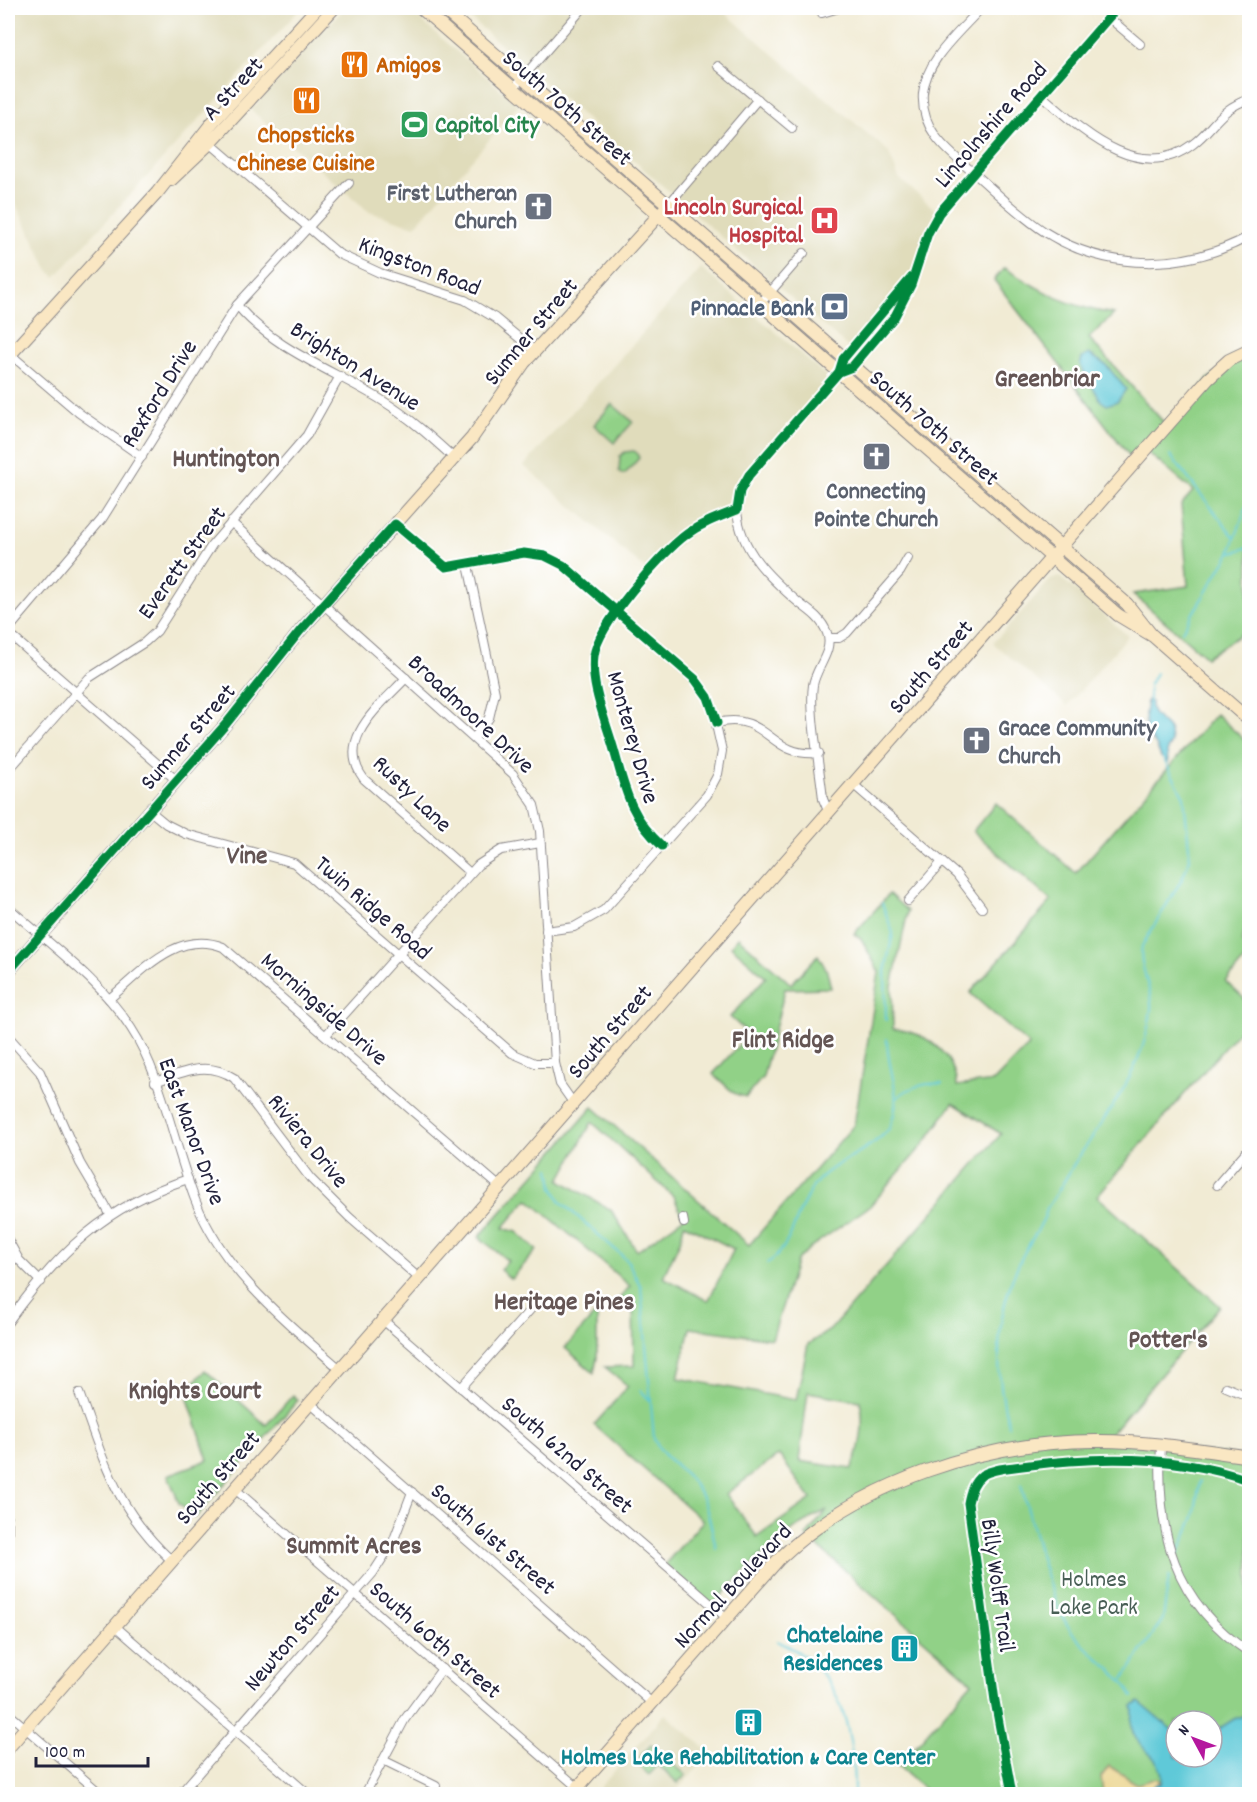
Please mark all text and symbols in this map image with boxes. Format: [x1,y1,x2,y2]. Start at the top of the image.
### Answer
street label: South 70th Street [493,43,639,176]
restaurant icon: Amigos [339,48,371,80]
street label: A Street [196,50,273,130]
place label: Amigos [376,50,441,84]
street label: Lincolnshire Road [928,55,1057,197]
restaurant icon: Chopsticks Chinese Cuisine [290,85,322,117]
sports icon: Capitol City [398,108,430,140]
place label: Capitol City [435,110,540,144]
place label: Chopsticks Chinese Cuisine [237,120,375,182]
place label: First Lutheran Church [387,178,517,240]
church icon: First Lutheran Church [522,190,554,222]
place label: Lincoln Surgical Hospital [664,192,803,254]
hospital icon: Lincoln Surgical Hospital [808,204,840,236]
street label: Kingston Road [353,229,485,307]
street label: Sumner Street [477,271,588,394]
bank icon: Pinnacle Bank [819,291,851,323]
place label: Pinnacle Bank [690,293,814,327]
street label: Brighton Avenue [283,314,426,421]
street label: Rexford Drive [114,334,207,455]
district label: Greenbriar [994,362,1100,399]
street label: South 70th Street [860,363,1006,496]
church icon: Connecting Pointe Church [860,441,892,473]
district label: Huntington [172,442,280,479]
place label: Connecting Pointe Church [814,476,938,538]
street label: Everett Street [131,500,236,627]
street label: South Street [882,613,983,723]
street label: Broadmoore Drive [399,647,541,783]
street label: Monterey Drive [596,668,666,808]
street label: Sumner Street [133,677,245,799]
place label: Grace Community Church [998,713,1157,775]
church icon: Grace Community Church [961,725,993,757]
street label: Rusty Lane [364,749,458,842]
district label: Vine [227,839,267,876]
street label: Twin Ridge Road [306,849,438,970]
street label: Morningside Drive [252,945,394,1075]
street label: South Street [561,978,662,1088]
district label: Flint Ridge [732,1023,834,1060]
street label: East Manor Drive [148,1054,233,1210]
street label: Riviera Drive [258,1087,355,1196]
district label: Heritage Pines [494,1285,634,1322]
district label: Potter's [1128,1323,1208,1360]
district label: Knights Court [128,1374,262,1411]
street label: South 62nd Street [492,1389,640,1523]
street label: South Street [169,1424,270,1534]
street label: South 61st Street [422,1476,562,1605]
street label: Normal Boulevard [667,1517,801,1657]
street label: Billy Wolff Trail [970,1517,1022,1655]
district label: Summit Acres [286,1529,422,1566]
park label: Holmes Lake Park [1050,1564,1138,1626]
street label: South 60th Street [360,1574,508,1708]
street label: Newton Street [237,1578,350,1700]
place label: Chatelaine Residences [783,1620,883,1682]
building icon: Chatelaine Residences [888,1632,920,1664]
building icon: Holmes Lake Rehabilitation & Care Center [732,1707,764,1739]
north arrow [1164,1709,1224,1769]
text: N [1173,1720,1196,1741]
scale bar [36,1730,148,1768]
text: 100 m [45,1741,85,1766]
place label: Holmes Lake Rehabilitation & Care Center [561,1742,936,1776]

